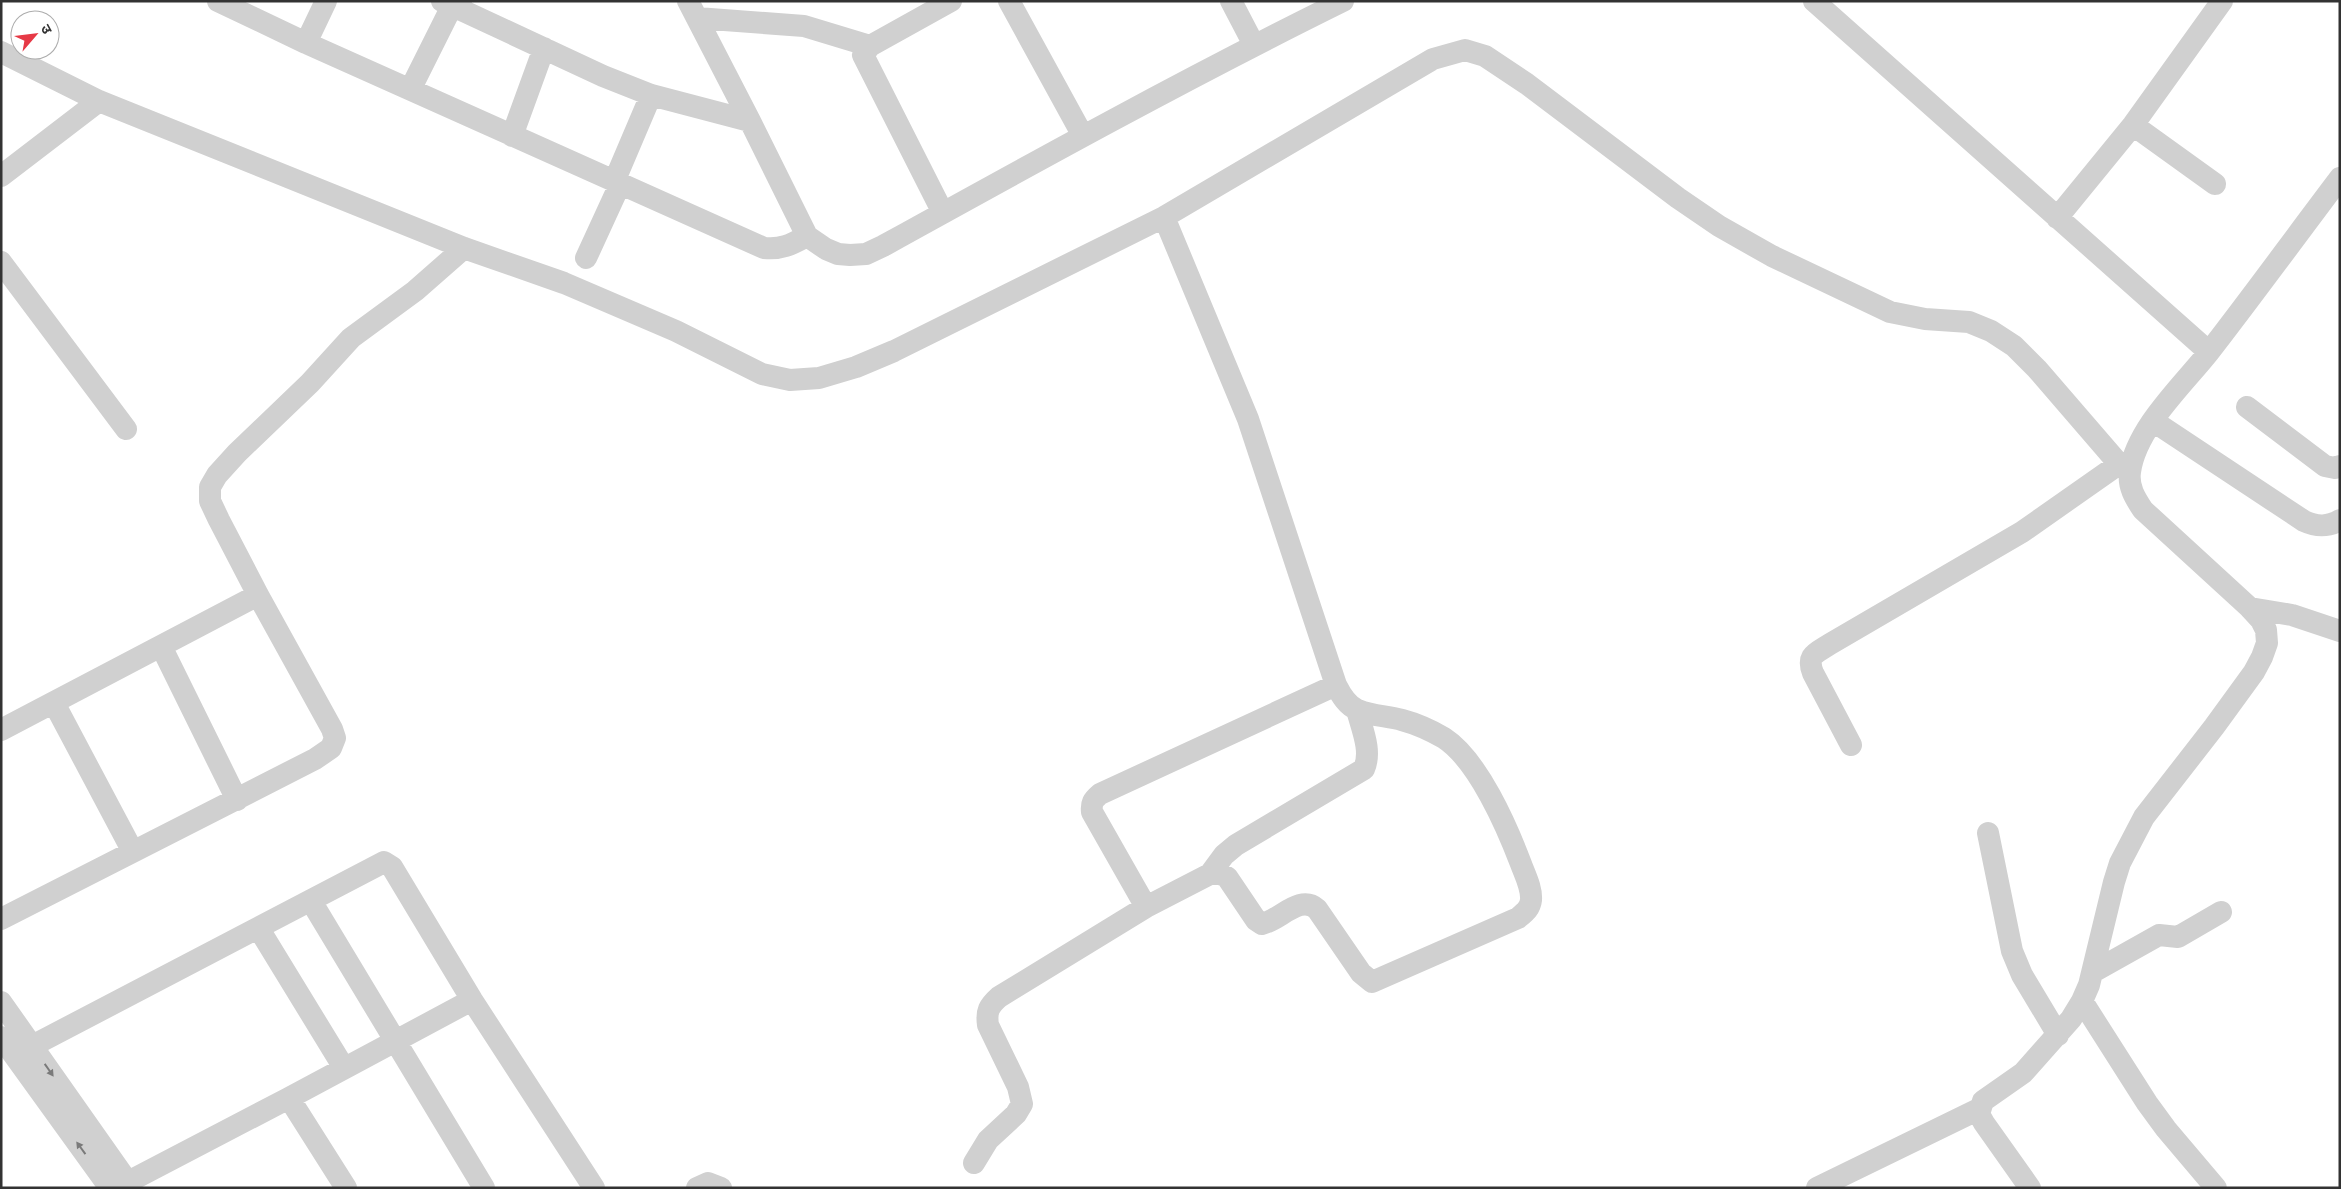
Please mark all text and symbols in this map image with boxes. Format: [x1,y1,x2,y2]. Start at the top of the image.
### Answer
north arrow [10,10,60,60]
text: उ [37,22,56,37]
one-way arrow [44,1063,55,1076]
one-way arrow [76,1141,86,1155]

